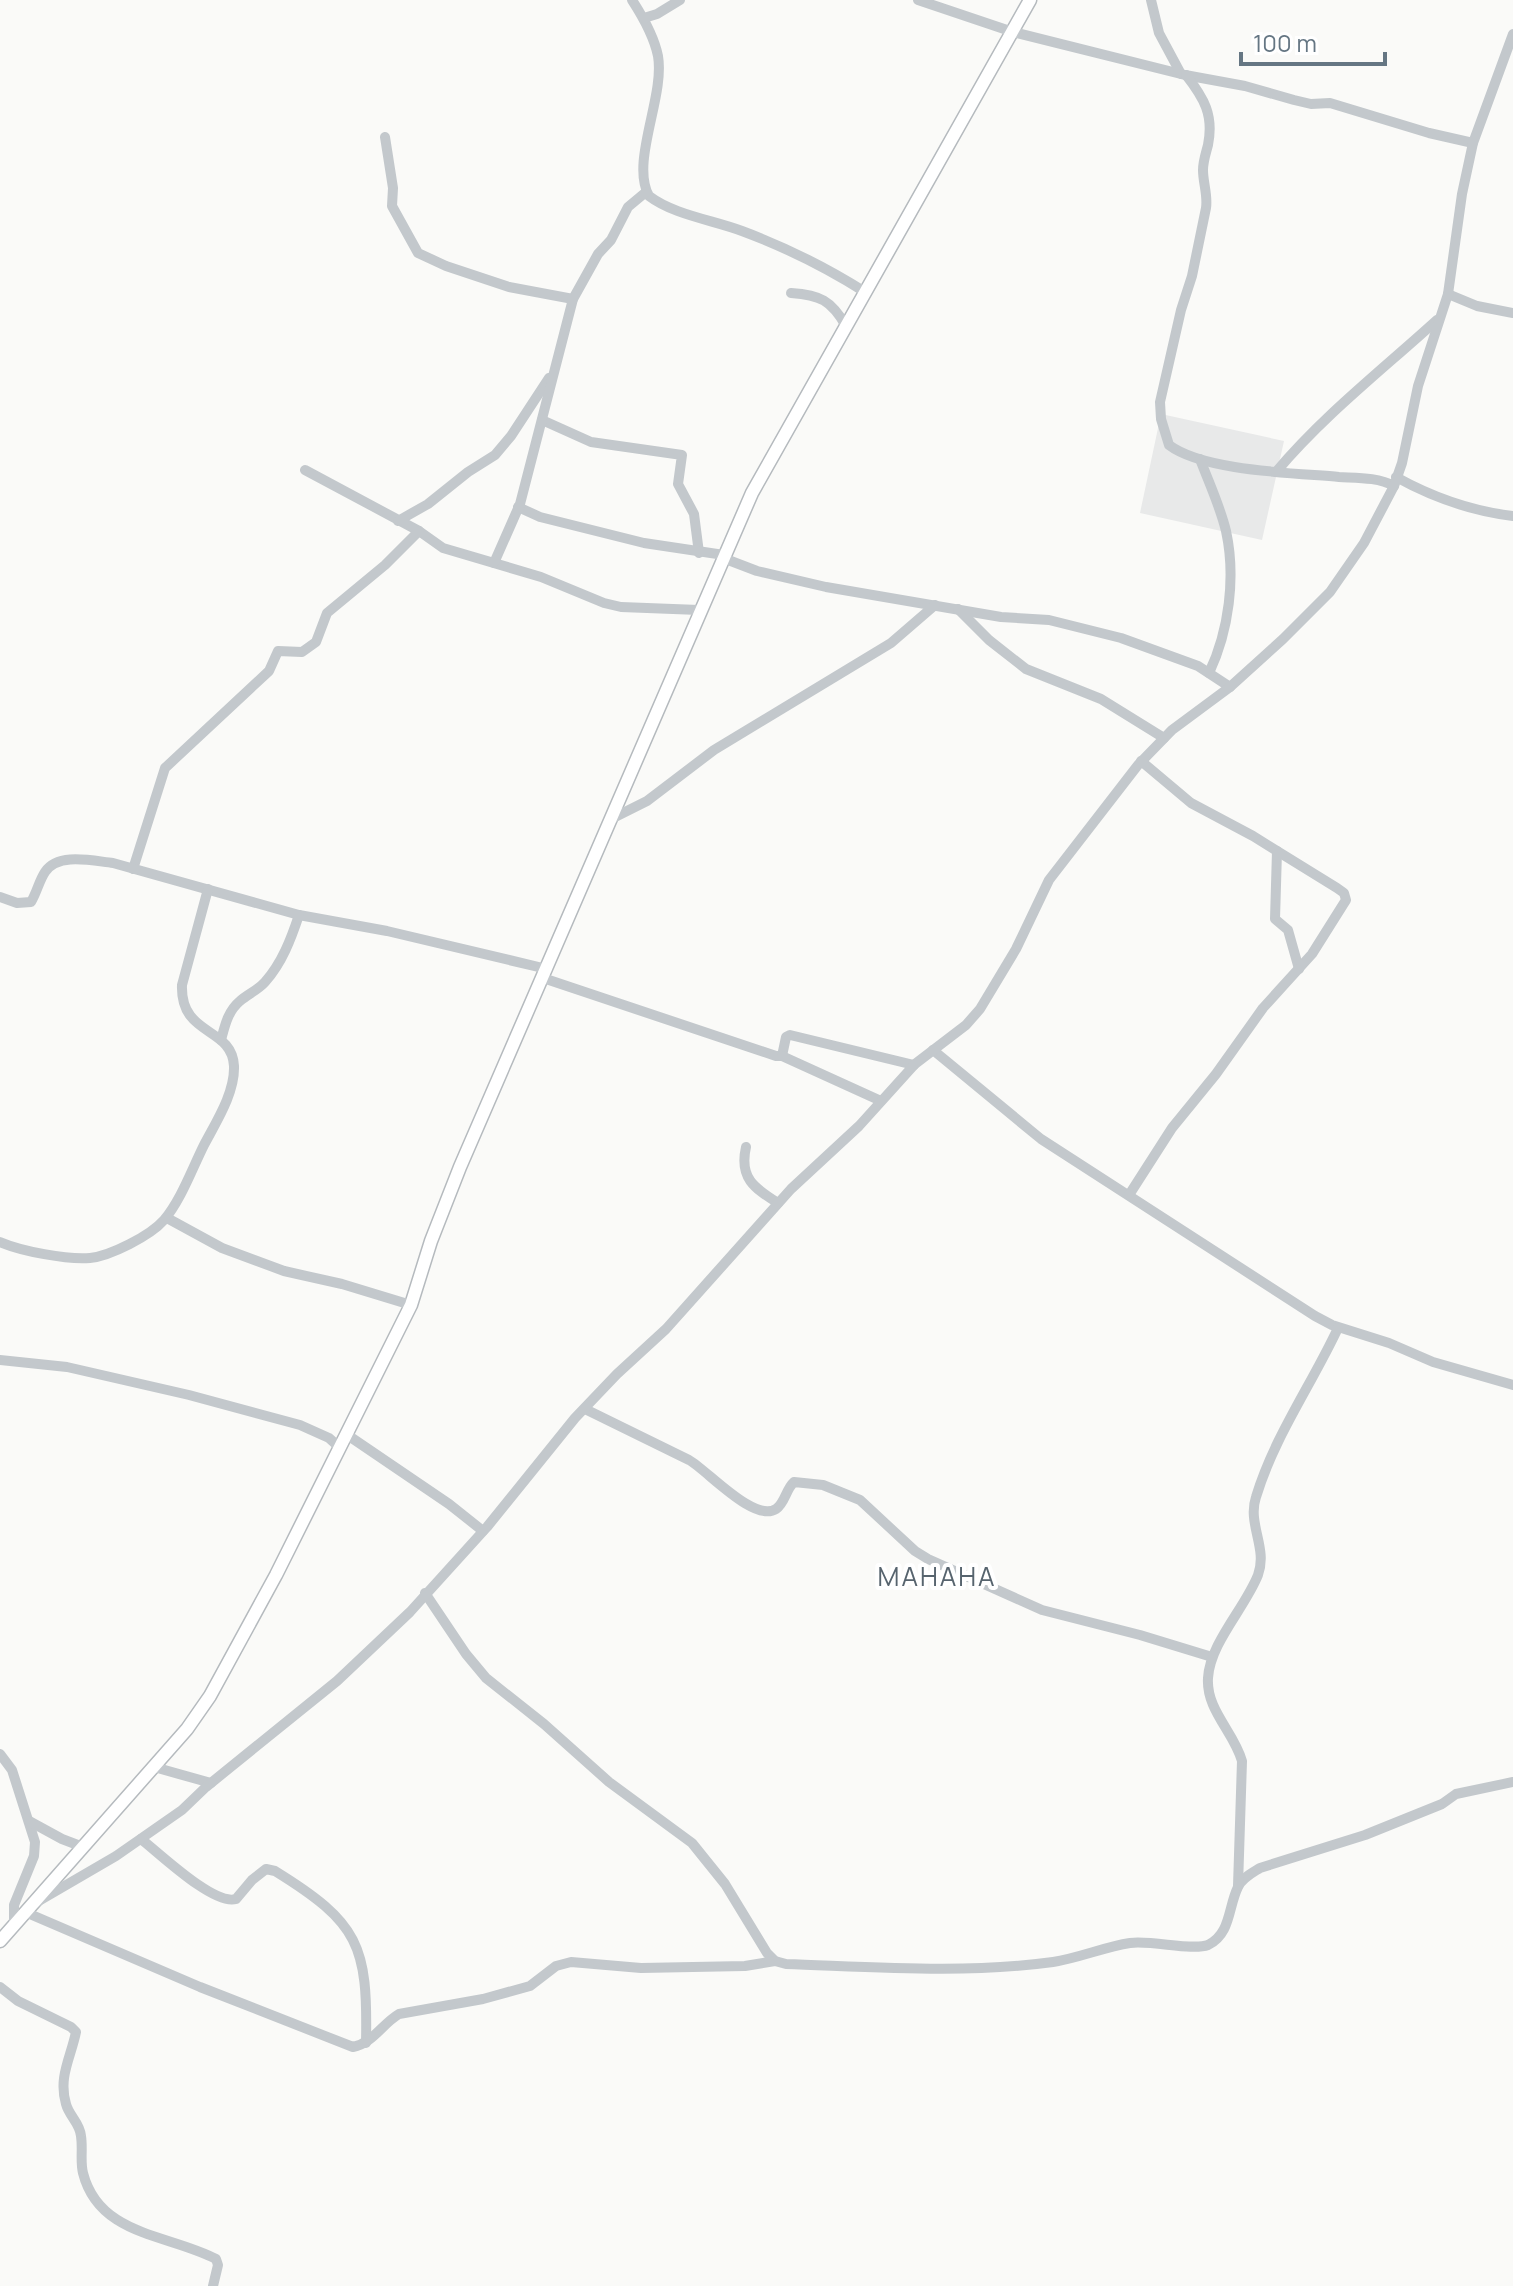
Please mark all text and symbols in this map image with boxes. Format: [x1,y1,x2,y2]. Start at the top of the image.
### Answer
scale bar [1241,16,1385,66]
text: 100 m [1253,26,1317,59]
district label: MAHAHA [878,1558,996,1594]

